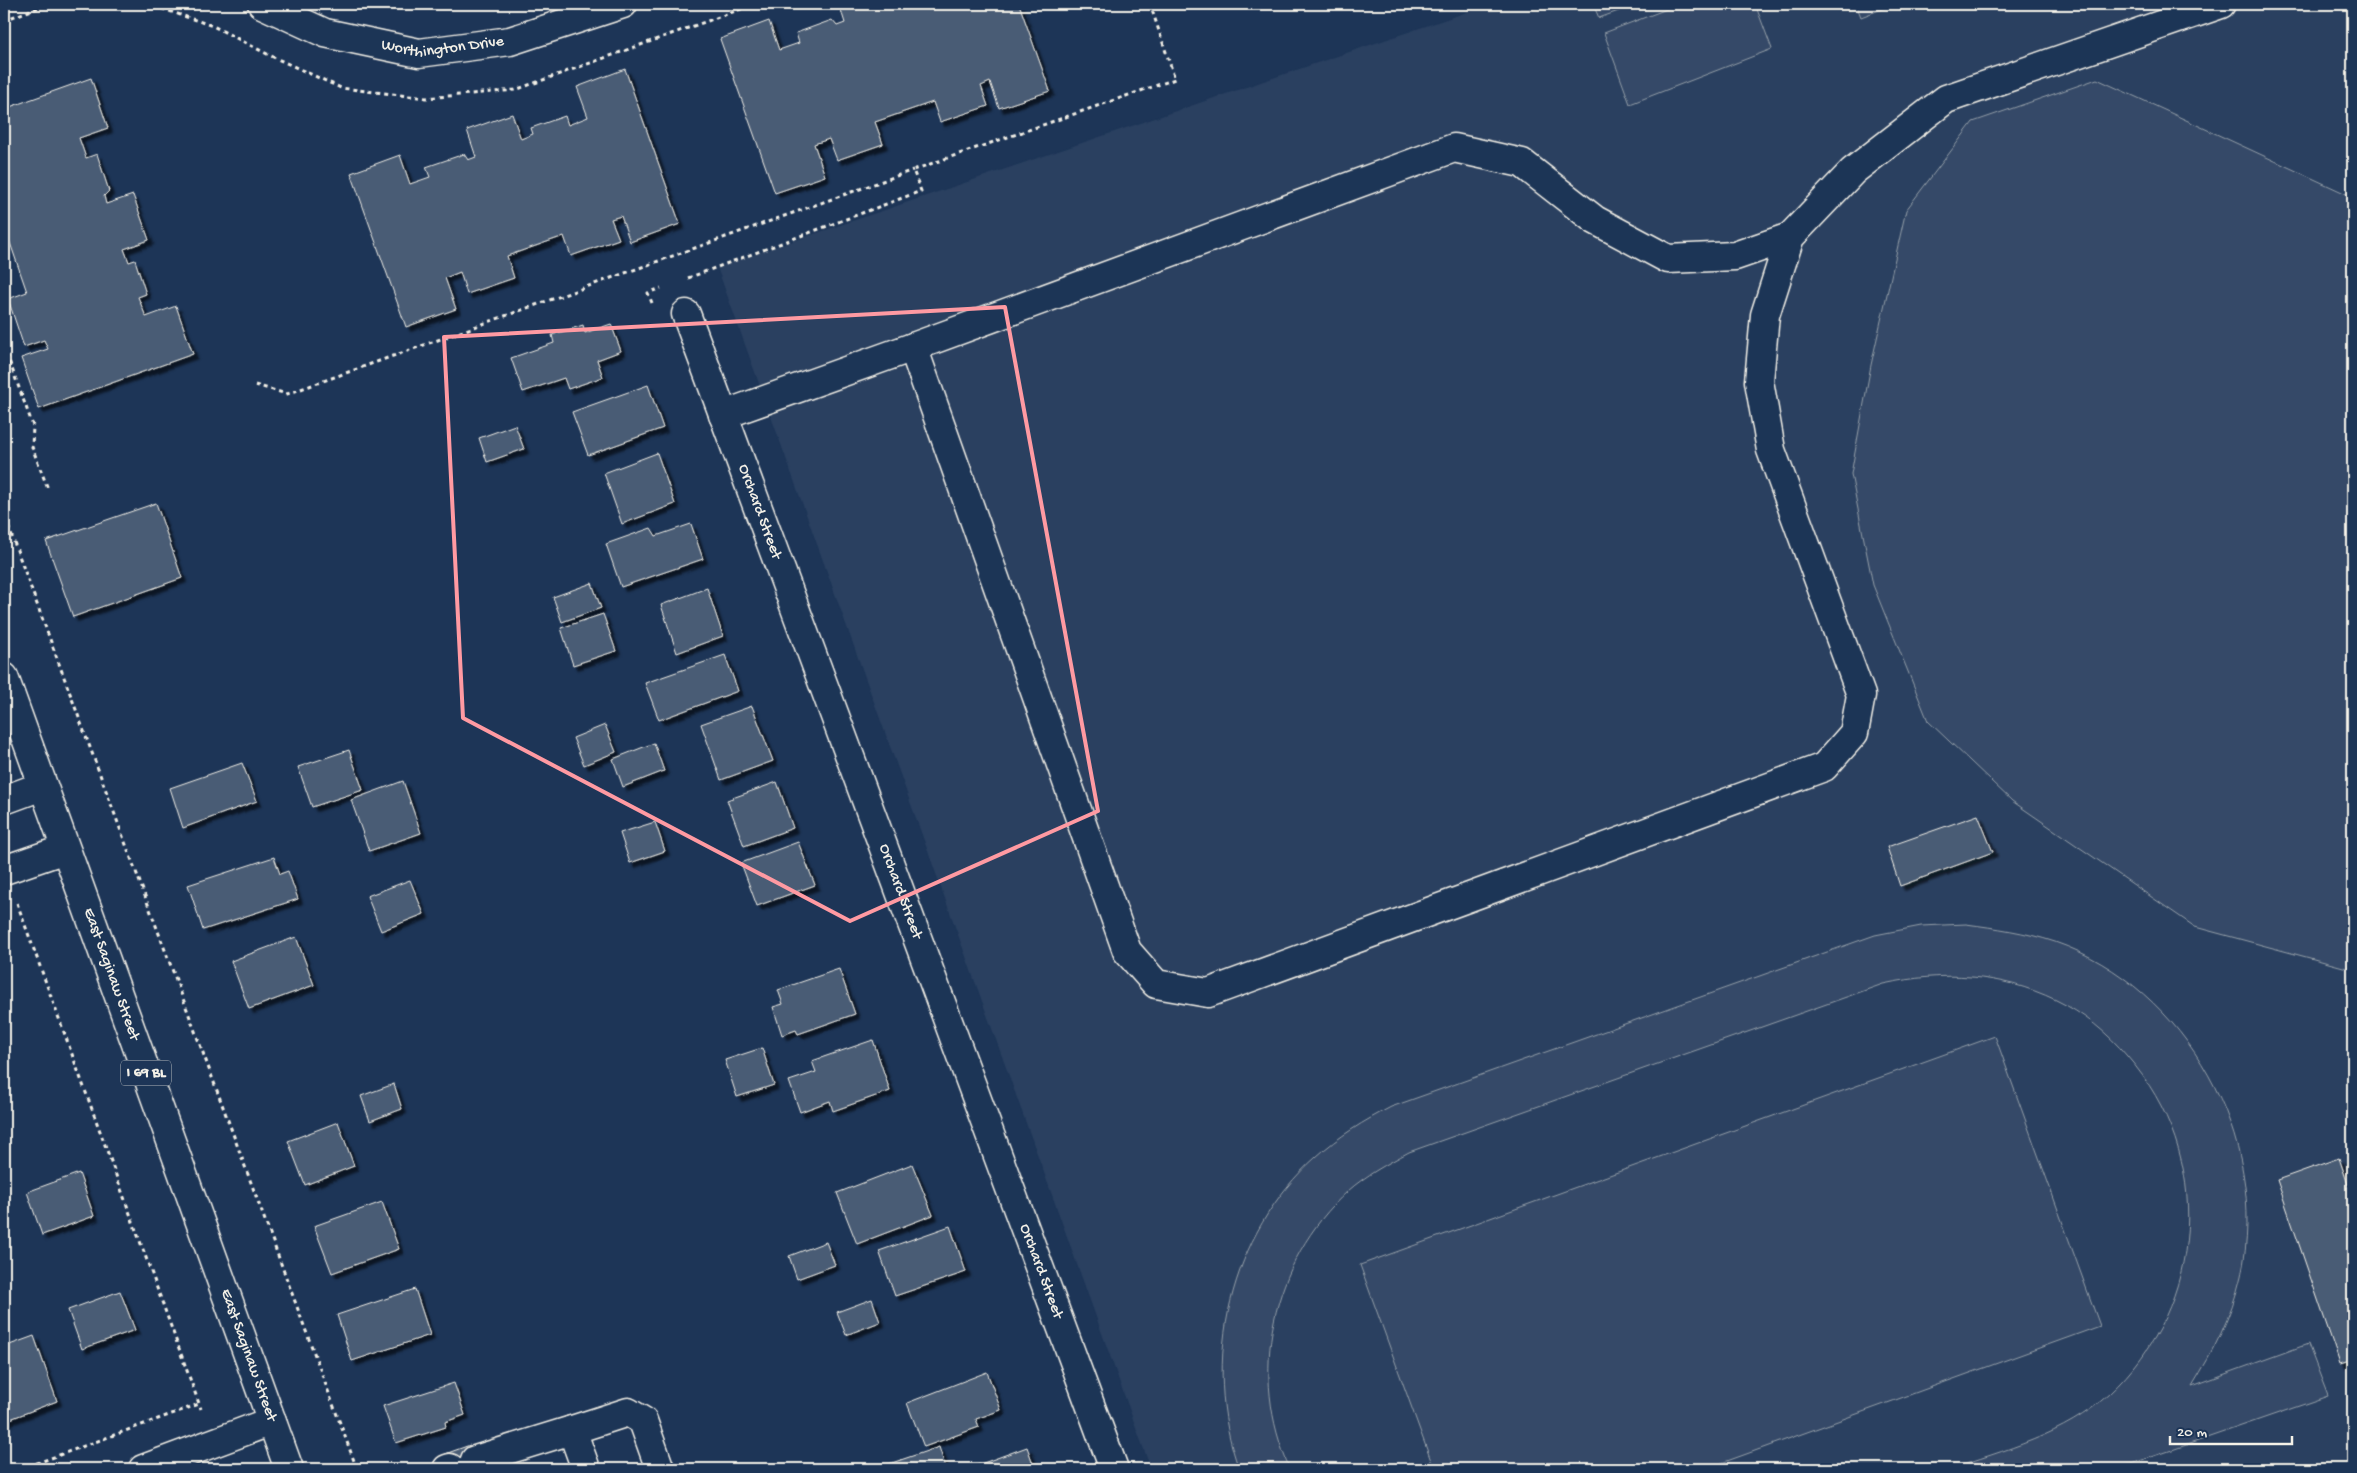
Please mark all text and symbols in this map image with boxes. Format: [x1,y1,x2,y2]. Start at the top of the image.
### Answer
street label: Worthington Drive [379,32,506,63]
street label: Orchard Street [733,462,786,563]
street label: Orchard Street [874,842,927,943]
street label: East Saginaw Street [78,906,144,1044]
road number: I 69 BL [121,1060,171,1086]
street label: Orchard Street [1015,1221,1068,1323]
street label: East Saginaw Street [216,1287,281,1426]
scale bar [2170,1413,2292,1445]
text: 20 m [2177,1424,2207,1442]

